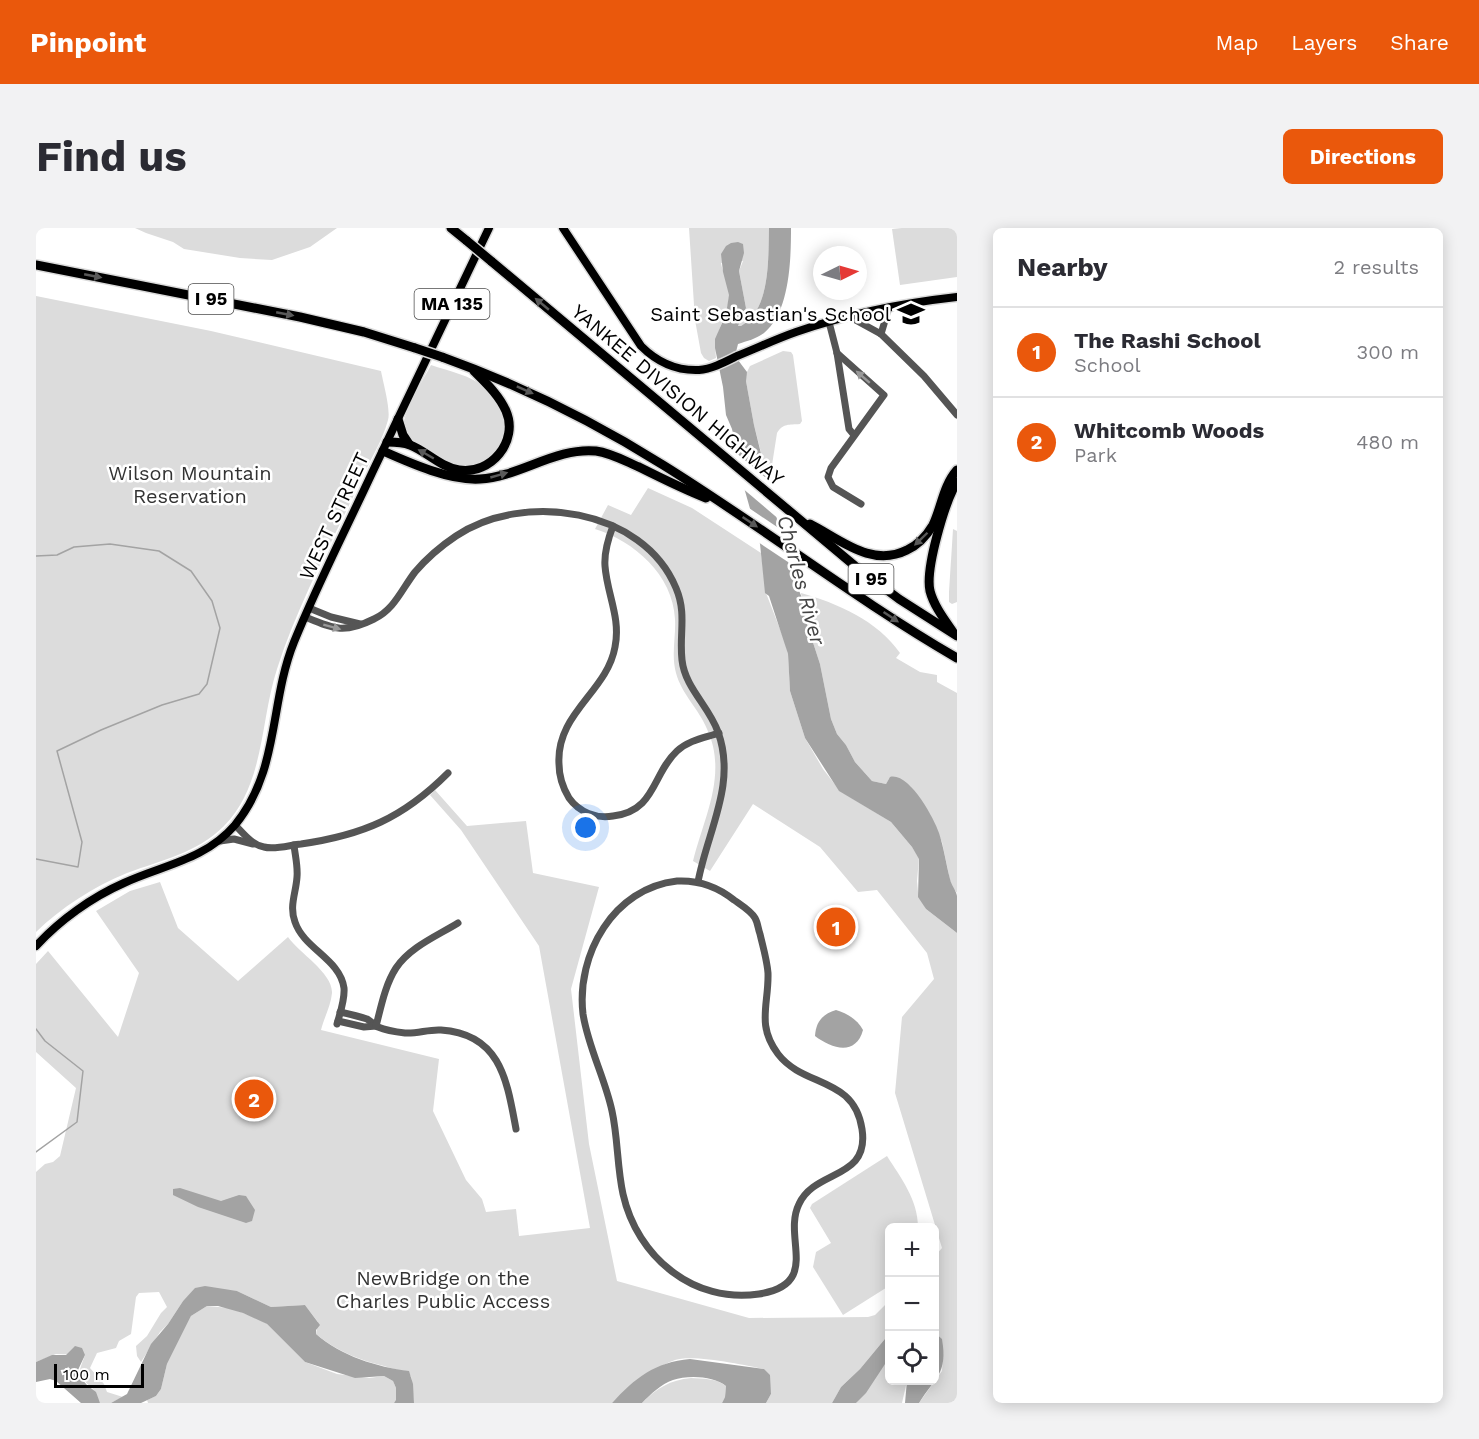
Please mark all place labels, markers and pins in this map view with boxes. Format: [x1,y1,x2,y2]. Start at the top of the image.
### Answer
school or university icon: Saint Sebastian's School [896,299,926,329]
place label: Saint Sebastian's School [650,302,891,326]
pin: 1 [816,904,856,950]
pin: 2 [234,1076,274,1122]

